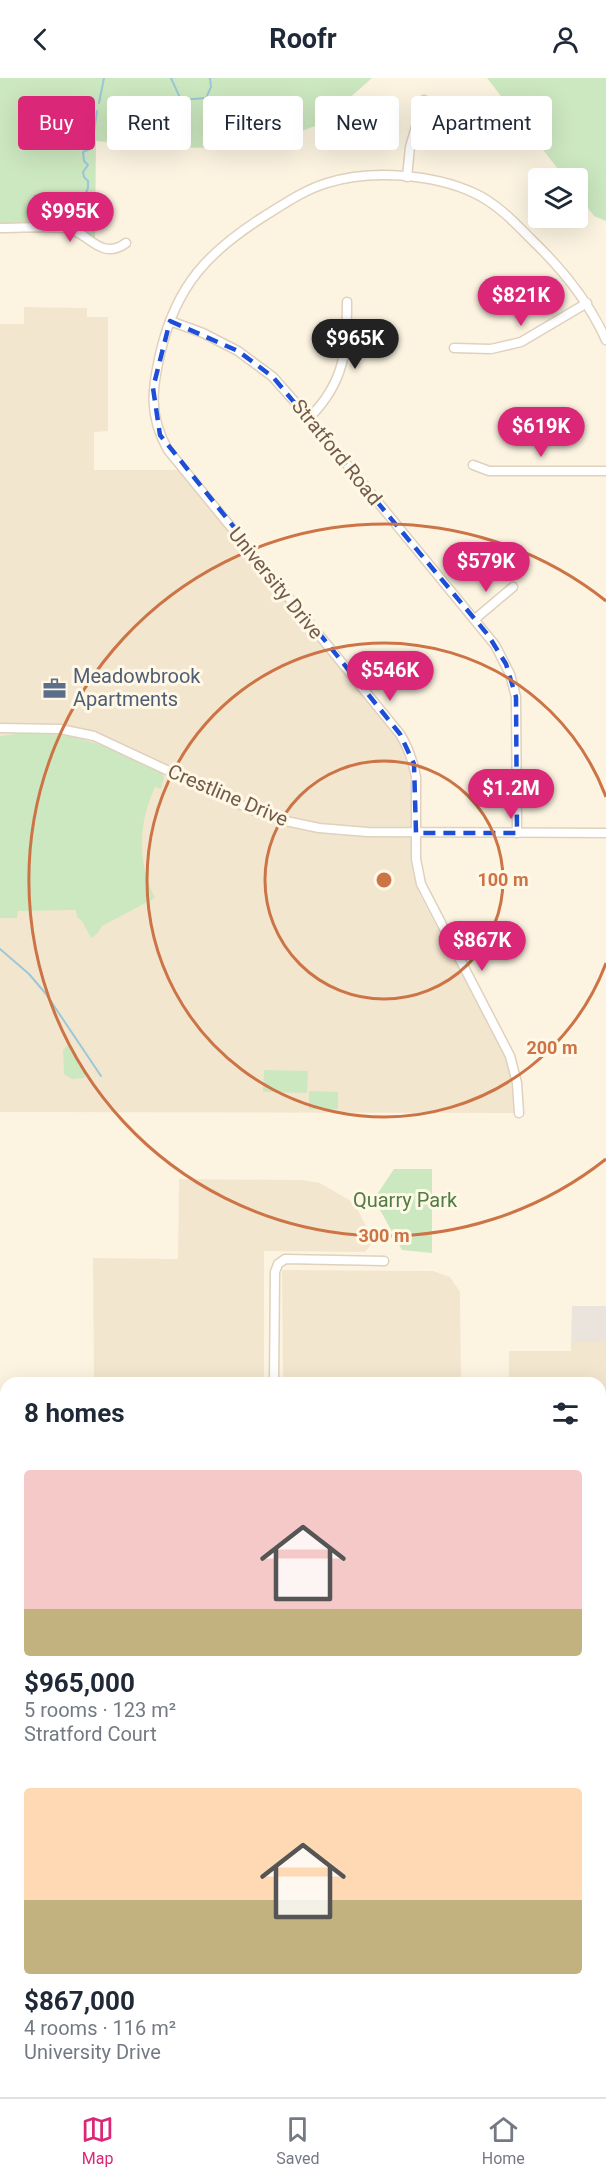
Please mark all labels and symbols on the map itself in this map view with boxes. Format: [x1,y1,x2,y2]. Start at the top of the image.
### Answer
pin: $995K [28,192,112,243]
pin: $821K [479,276,563,327]
pin: $965K [313,319,397,370]
street label: Stratford Road [287,394,387,510]
pin: $619K [499,407,583,458]
street label: University Drive [224,522,328,644]
pin: $579K [444,542,528,593]
pin: $546K [348,651,432,702]
place label: Meadowbrook Apartments [73,664,201,711]
office icon: Meadowbrook Apartments [42,675,68,701]
street label: Crestline Drive [164,759,292,831]
pin: $1.2M [469,769,553,820]
text: 100 m [477,869,529,890]
centre of rings [374,870,394,890]
pin: $867K [440,921,524,972]
text: 200 m [526,1037,578,1058]
park label: Quarry Park [353,1188,458,1212]
text: 300 m [358,1225,410,1246]

